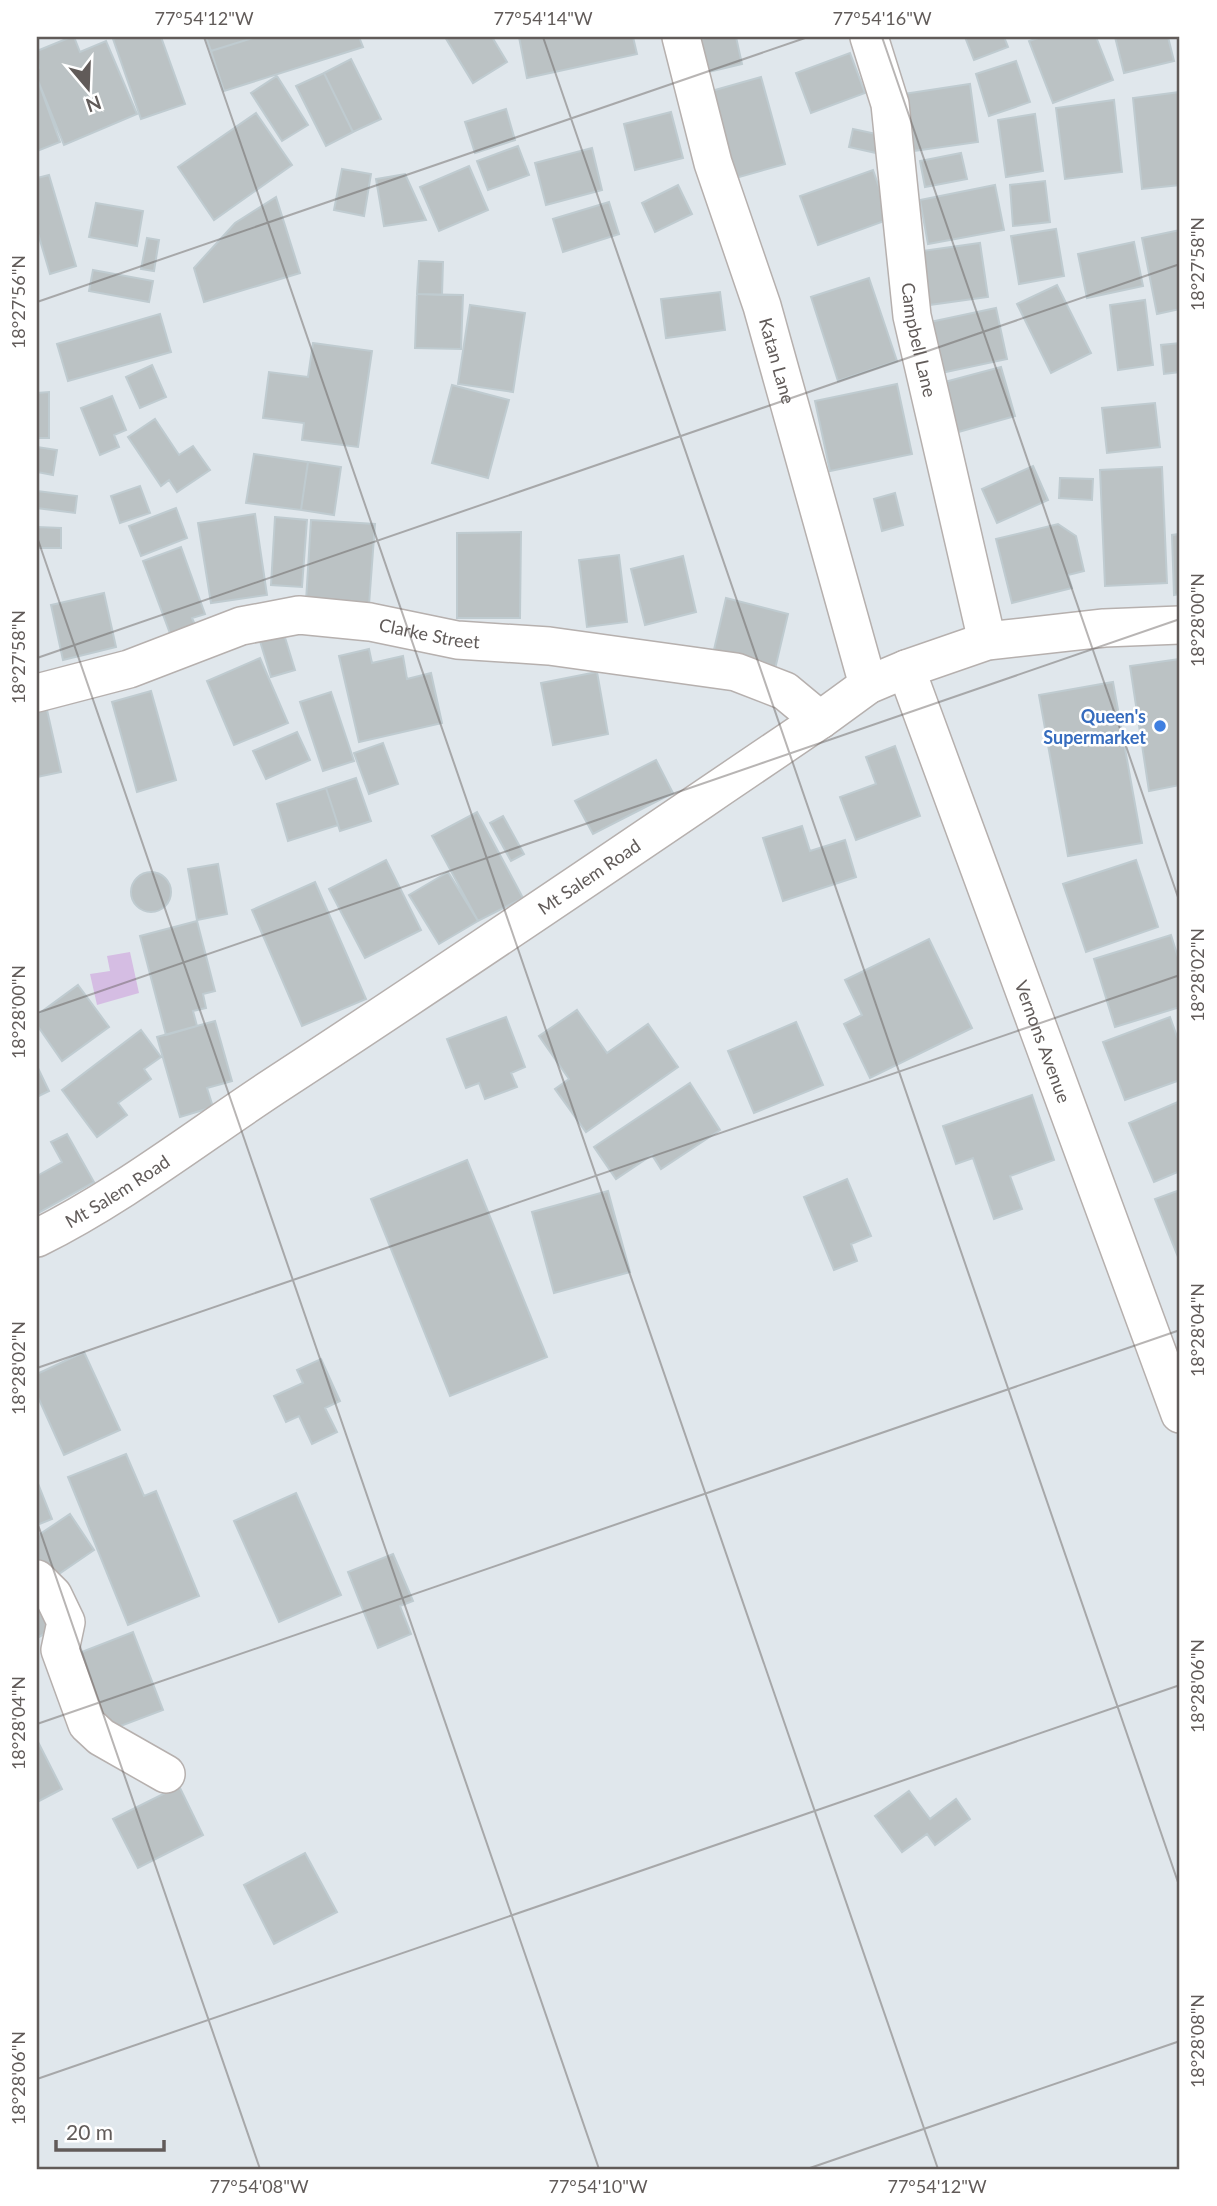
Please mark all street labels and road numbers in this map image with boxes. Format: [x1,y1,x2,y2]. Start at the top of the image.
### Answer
street label: Campbell Lane [898,282,941,399]
street label: Katan Lane [755,315,800,406]
street label: Clarke Street [377,613,481,652]
street label: Mt Salem Road [533,834,644,919]
street label: Vernons Avenue [1011,977,1076,1106]
street label: Mt Salem Road [61,1150,174,1232]

